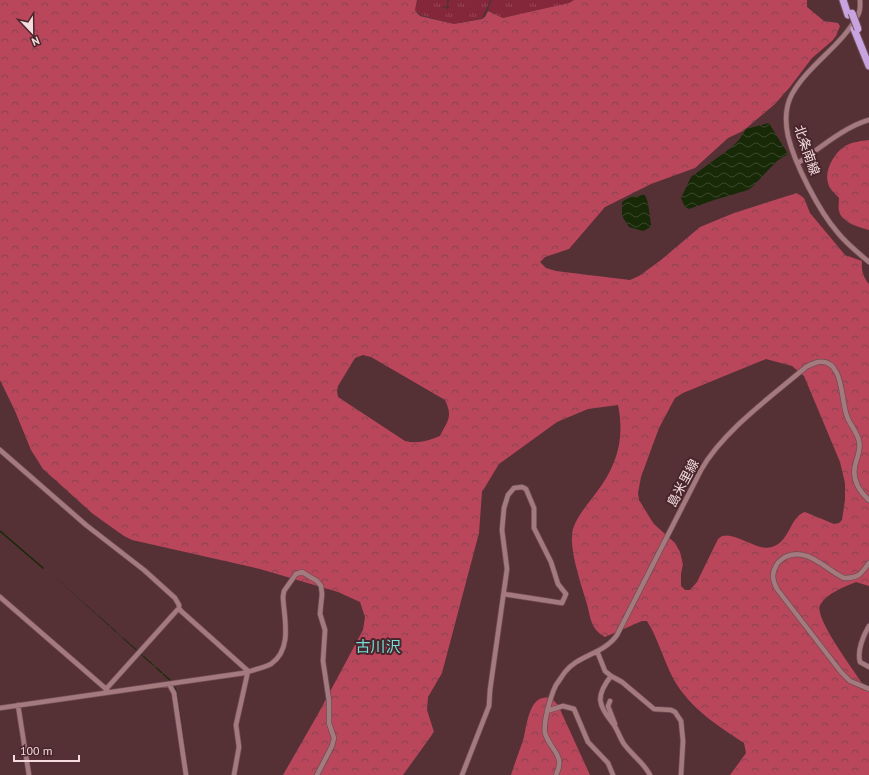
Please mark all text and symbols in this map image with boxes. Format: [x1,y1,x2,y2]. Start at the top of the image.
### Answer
north arrow [12,12,52,52]
text: N [30,33,42,49]
street label: 北条南線 [790,123,824,177]
street label: 島米里線 [663,456,703,510]
district label: 古川沢 [355,637,401,656]
scale bar [14,737,79,763]
text: 100 m [20,743,53,758]

